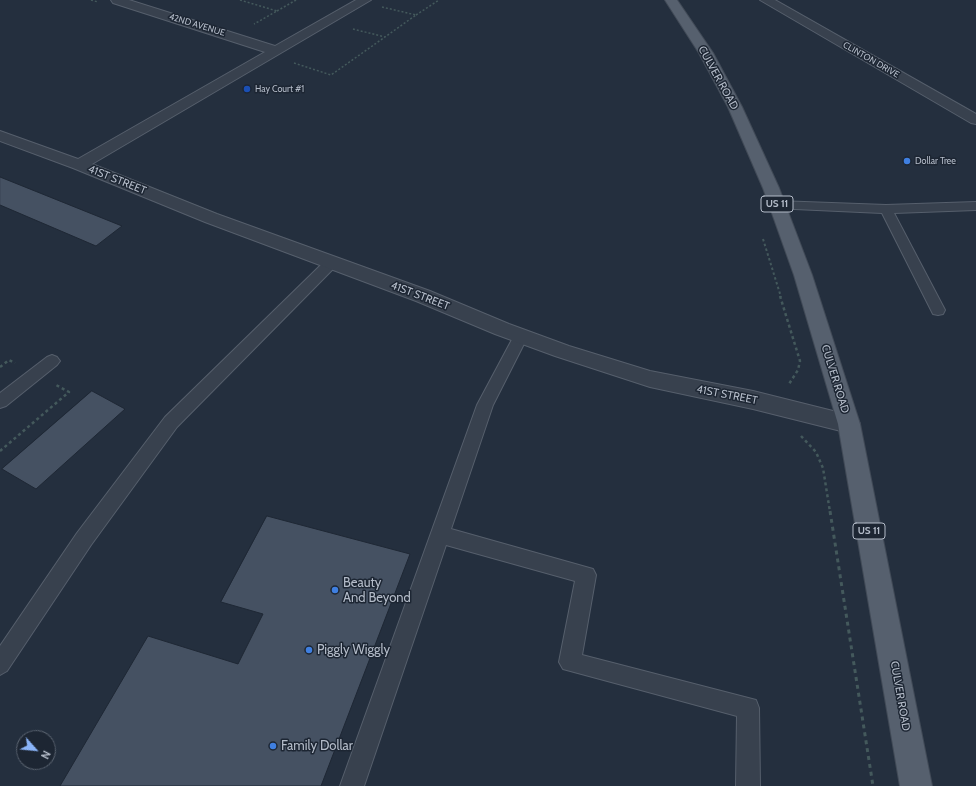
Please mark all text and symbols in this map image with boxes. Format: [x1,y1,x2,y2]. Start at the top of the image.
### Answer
street label: 42ND AVENUE [168,11,226,39]
street label: CLINTON DRIVE [841,39,901,81]
street label: CULVER ROAD [695,44,741,112]
marker: Hay Court #1 [242,84,252,94]
place label: Hay Court #1 [255,84,304,94]
marker: Dollar Tree [902,156,912,166]
place label: Dollar Tree [915,156,956,166]
street label: 41ST STREET [86,162,148,198]
road number: US 11 [761,196,793,212]
street label: 41ST STREET [389,279,451,313]
street label: CULVER ROAD [818,343,852,415]
street label: 41ST STREET [695,383,759,407]
road number: US 11 [853,523,885,539]
place label: Beauty And Beyond [343,575,411,606]
marker: Beauty And Beyond [330,585,340,595]
place label: Piggly Wiggly [317,642,390,658]
marker: Piggly Wiggly [304,645,314,655]
street label: CULVER ROAD [887,660,913,732]
north arrow [16,730,56,770]
place label: Family Dollar [281,738,353,754]
marker: Family Dollar [268,741,278,751]
text: N [38,748,54,762]

